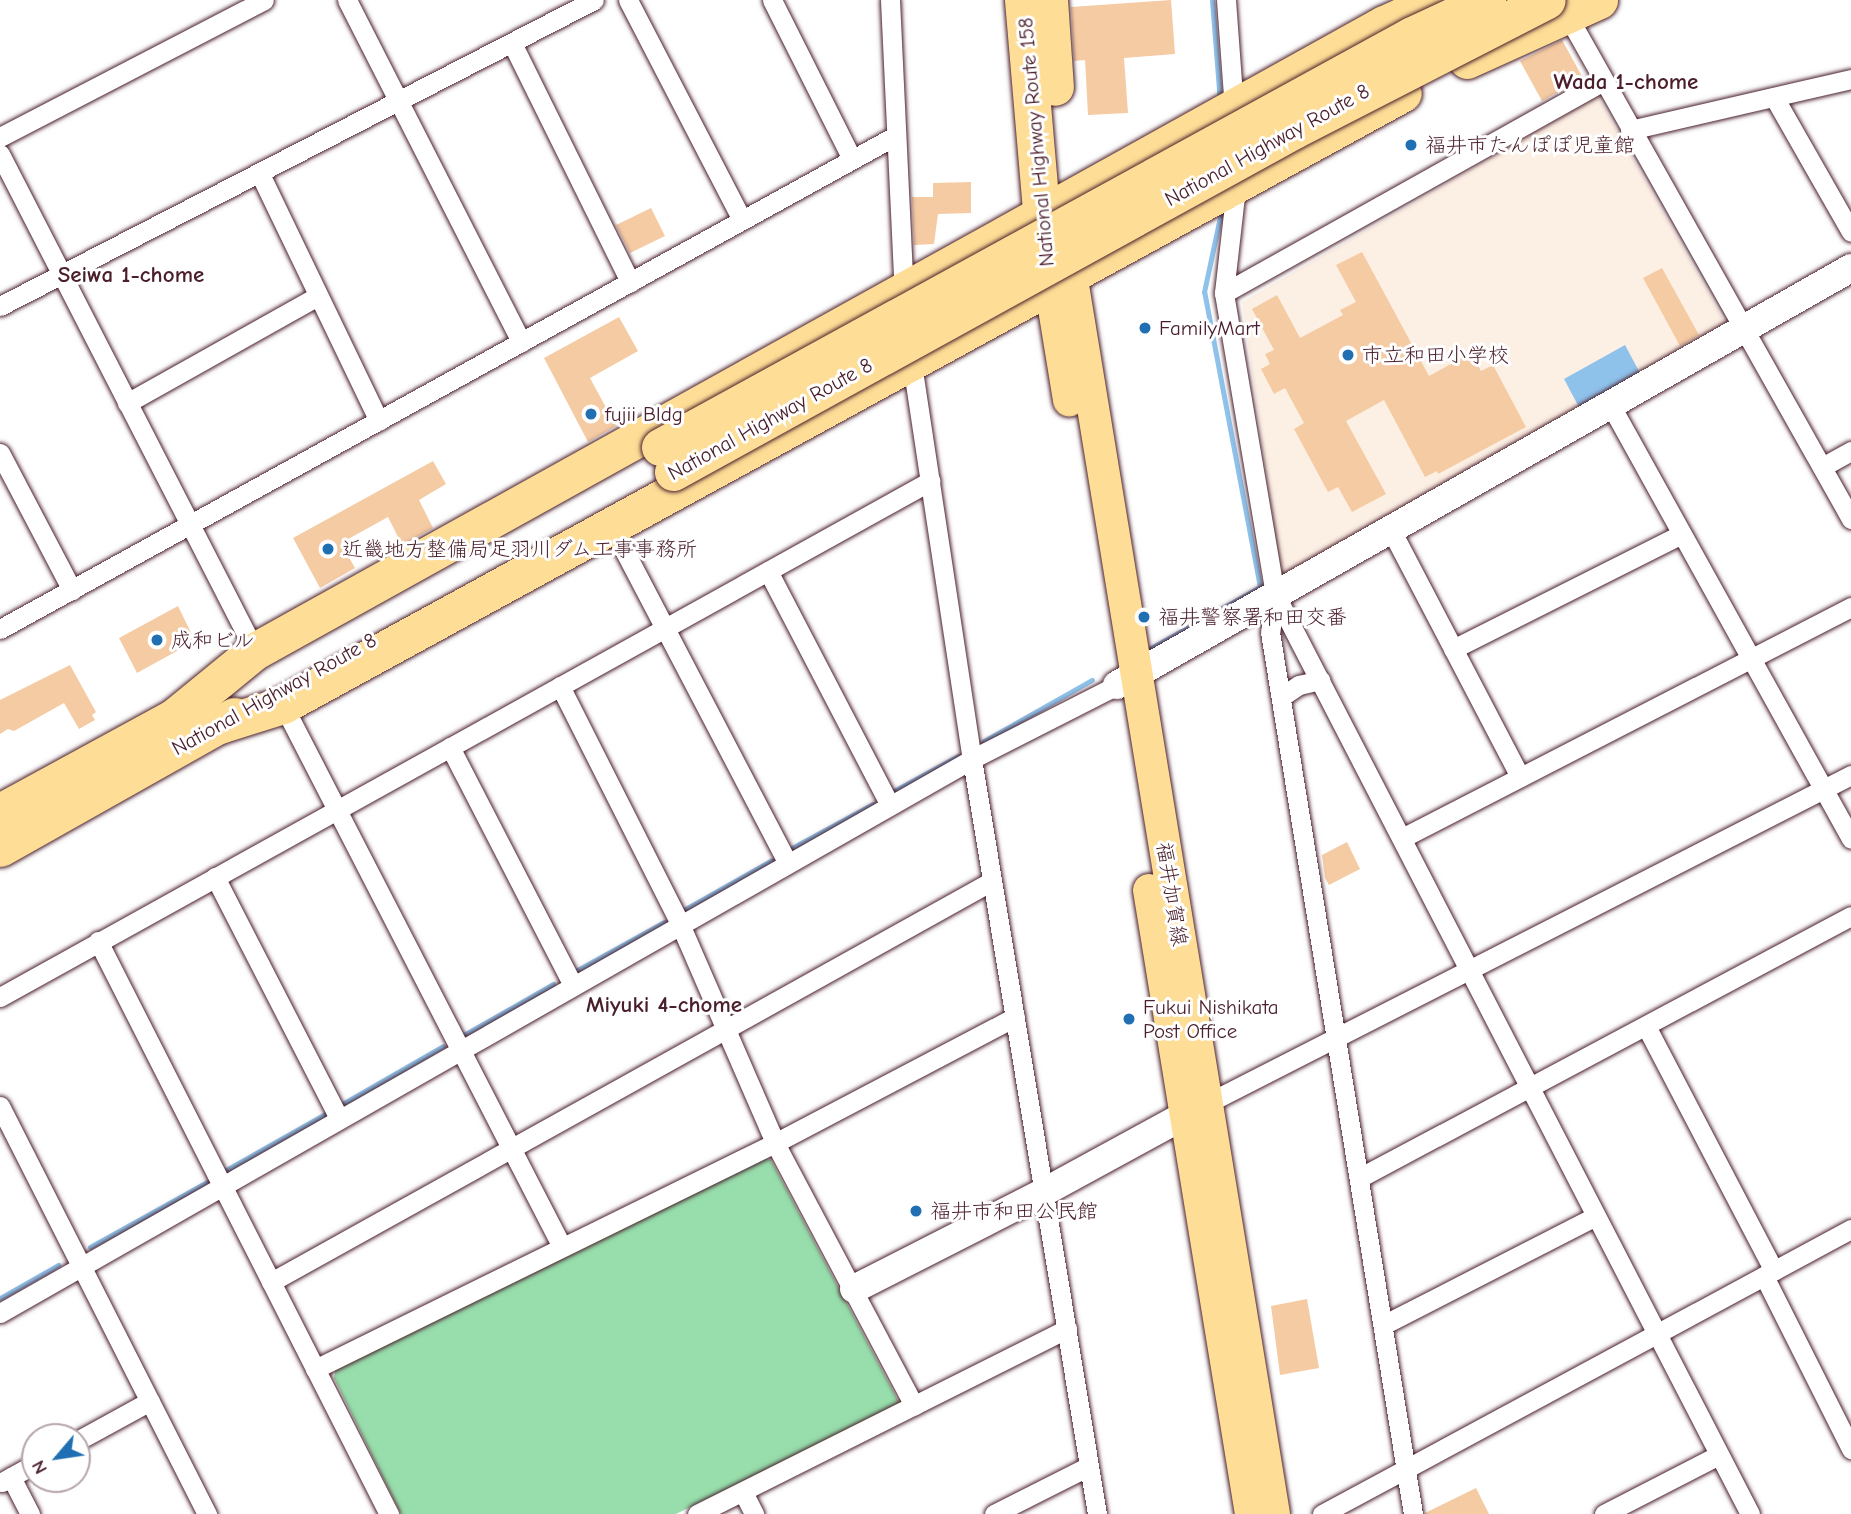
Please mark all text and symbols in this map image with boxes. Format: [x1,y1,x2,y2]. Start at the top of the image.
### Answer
street label: National Highway Route 158 [1013,16,1059,268]
district label: Wada 1-chome [1554,68,1698,96]
street label: National Highway Route 8 [1160,78,1374,212]
place label: 福井市たんぽぽ児童館 [1425,132,1635,158]
marker: 福井市たんぽぽ児童館 [1403,137,1419,153]
district label: Seiwa 1-chome [58,261,204,289]
place label: FamilyMart [1159,315,1260,341]
marker: FamilyMart [1137,320,1153,336]
place label: 市立和田小学校 [1362,342,1509,368]
marker: 市立和田小学校 [1340,347,1356,363]
street label: National Highway Route 8 [663,352,877,486]
place label: fujii Bldg [605,401,683,427]
marker: fujii Bldg [583,406,599,422]
place label: 近畿地方整備局足羽川ダム工事事務所 [342,536,699,562]
marker: 近畿地方整備局足羽川ダム工事事務所 [320,541,336,557]
place label: 福井警察署和田交番 [1158,604,1347,630]
marker: 福井警察署和田交番 [1136,609,1152,625]
street label: National Highway Route 8 [167,627,381,761]
place label: 成和ビル [171,627,255,653]
marker: 成和ビル [149,632,165,648]
street label: 福井加賀線 [1151,840,1193,948]
district label: Miyuki 4-chome [586,991,742,1019]
place label: Fukui Nishikata Post Office [1143,994,1279,1044]
marker: Fukui Nishikata Post Office [1121,1011,1137,1027]
place label: 福井市和田公民館 [930,1198,1098,1224]
marker: 福井市和田公民館 [908,1203,924,1219]
north arrow [21,1423,91,1493]
text: N [27,1456,52,1478]

